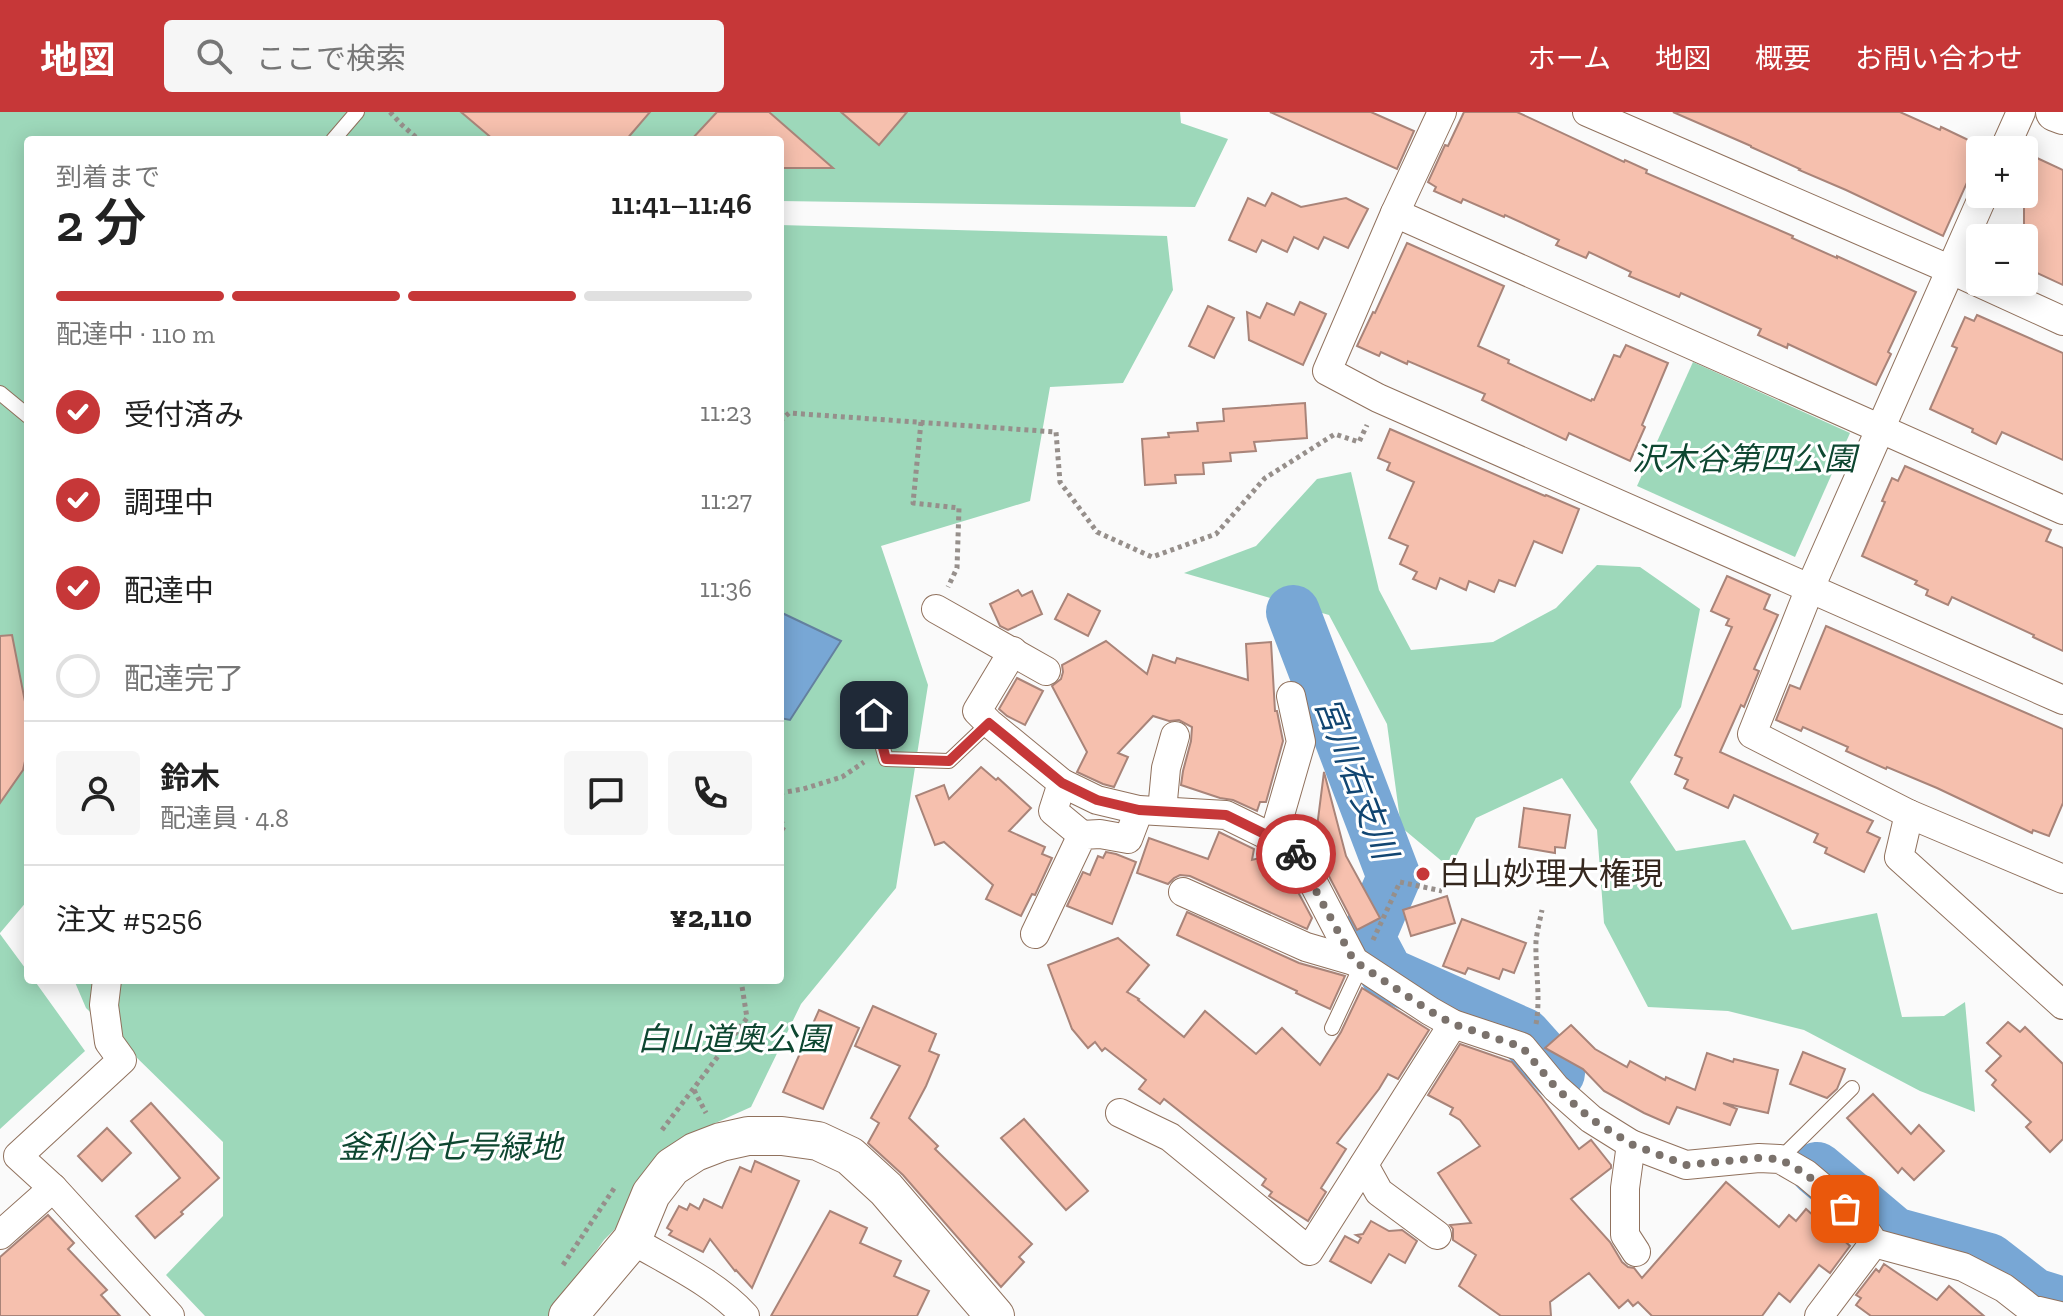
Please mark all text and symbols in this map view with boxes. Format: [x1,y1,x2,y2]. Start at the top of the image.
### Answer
search box [164,20,724,92]
icon: search [192,34,236,78]
text: 地図 [40,37,116,83]
text: ここで検索 [256,41,406,77]
text: ホーム [1528,42,1611,75]
text: 地図 [1655,42,1711,75]
text: 概要 [1755,42,1811,75]
text: お問い合わせ [1855,42,2023,75]
map controls [1966,136,2038,296]
button: + [1966,136,2038,208]
text: 到着まで [56,161,160,193]
text: 11:41–11:46 [611,186,752,222]
text: 2 分 [56,192,146,254]
button: − [1966,224,2038,296]
text: 配達中 · 110 m [56,318,215,350]
icon: check [56,390,100,434]
text: 11:23 [700,396,752,428]
text: 受付済み [124,397,244,433]
park label: 沢木谷第四公園 [1632,440,1860,478]
icon: check [56,478,100,522]
text: 11:27 [701,484,752,516]
text: 調理中 [124,485,214,521]
icon: check [56,566,100,610]
text: 11:36 [700,572,752,604]
text: 配達中 [124,573,214,609]
text: 配達完了 [124,661,244,697]
pin [840,681,908,749]
water label: 宮川右支川 [1306,691,1407,868]
icon: home [852,693,896,737]
button: person [56,751,140,835]
button: chat [564,751,648,835]
button: phone [668,751,752,835]
text: 鈴木 [160,760,220,796]
text: 配達員 · 4.8 [160,802,289,834]
courier [1256,814,1336,894]
icon: bike [1274,832,1318,876]
place label: 白山妙理大権現 [1439,855,1663,893]
marker: 白山妙理大権現 [1414,865,1432,883]
text: ¥2,110 [670,899,752,935]
text: 注文 #5256 [56,902,203,938]
park label: 白山道奥公園 [637,1020,833,1058]
park label: 釜利谷七号緑地 [338,1128,565,1166]
pin [1811,1175,1879,1243]
icon: bag [1823,1187,1867,1231]

